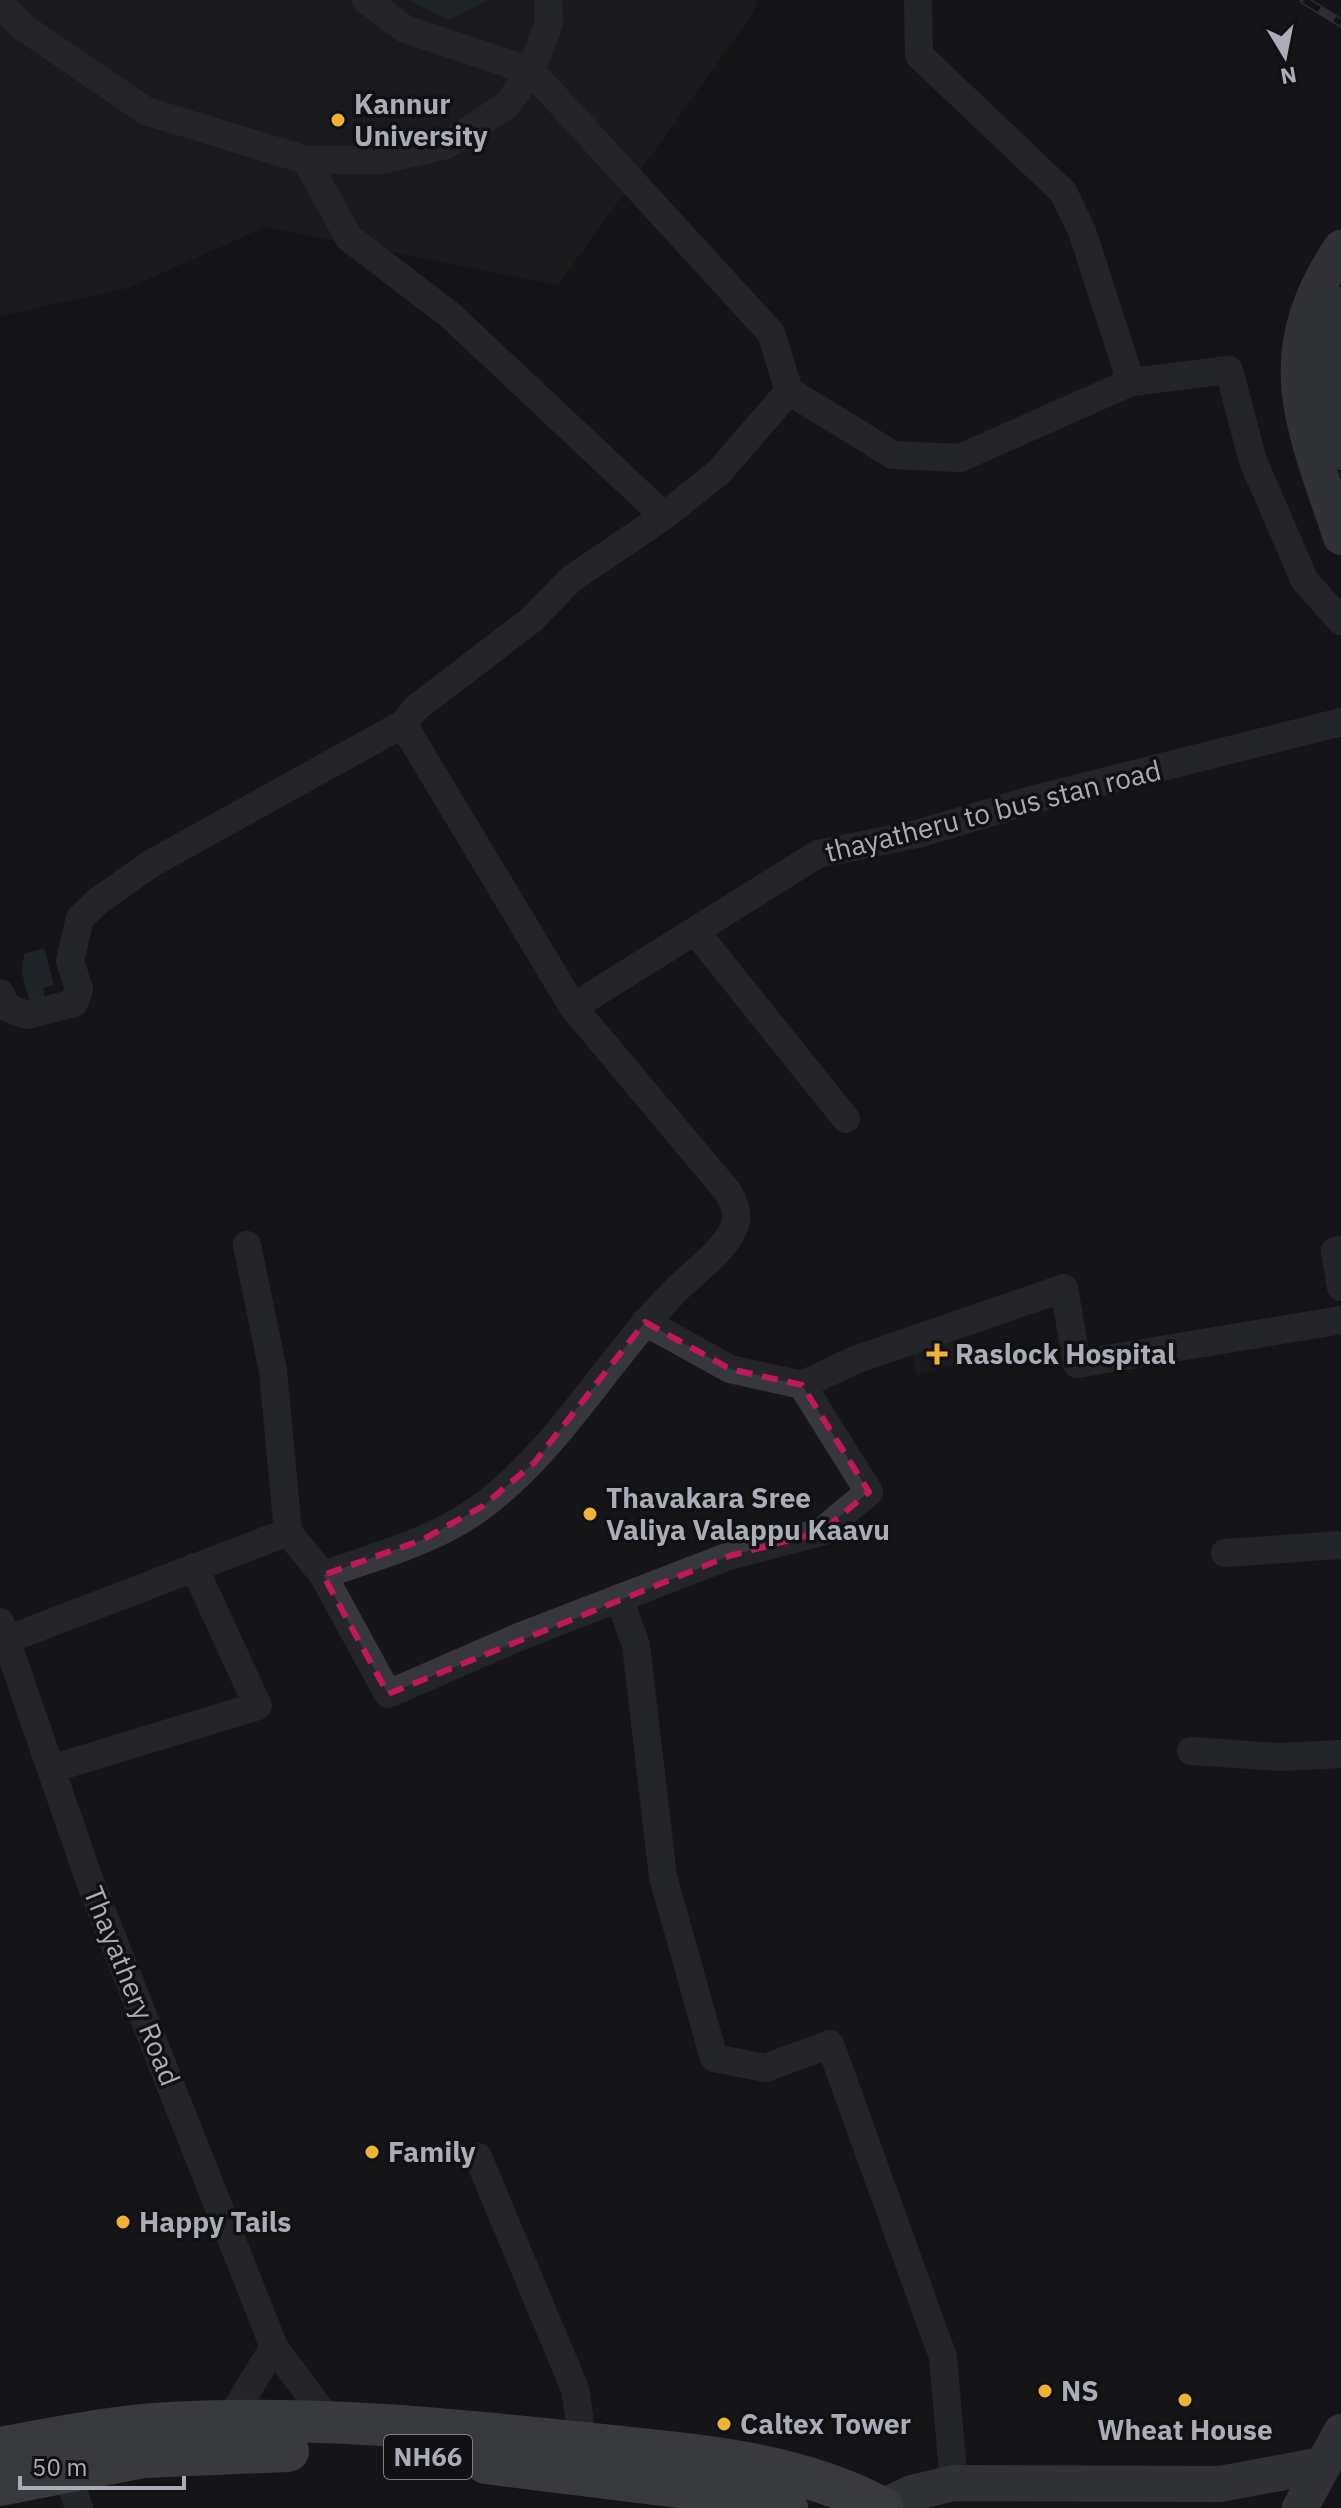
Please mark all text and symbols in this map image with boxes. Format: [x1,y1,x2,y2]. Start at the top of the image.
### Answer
north arrow [1245,16,1325,96]
text: N [1278,61,1299,92]
place label: Kannur University [354,85,488,154]
marker: Kannur University [329,111,347,129]
street label: thayatheru to bus stan road [821,751,1165,870]
place label: Raslock Hospital [955,1335,1176,1372]
marker: Raslock Hospital [926,1343,948,1365]
place label: Thavakara Sree Valiya Valappu Kaavu [606,1479,890,1548]
marker: Thavakara Sree Valiya Valappu Kaavu [581,1505,599,1523]
street label: Thayathery Road [76,1881,189,2091]
place label: Family [388,2133,476,2170]
marker: Family [363,2143,381,2161]
place label: Happy Tails [139,2203,291,2240]
marker: Happy Tails [114,2213,132,2231]
place label: NS [1061,2372,1099,2409]
marker: NS [1036,2382,1054,2400]
marker: Wheat House [1176,2391,1194,2409]
place label: Caltex Tower [740,2405,911,2442]
place label: Wheat House [1097,2411,1273,2448]
marker: Caltex Tower [715,2415,733,2433]
road number: NH66 [384,2435,472,2479]
scale bar [20,2440,184,2490]
text: 50 m [32,2451,87,2483]

